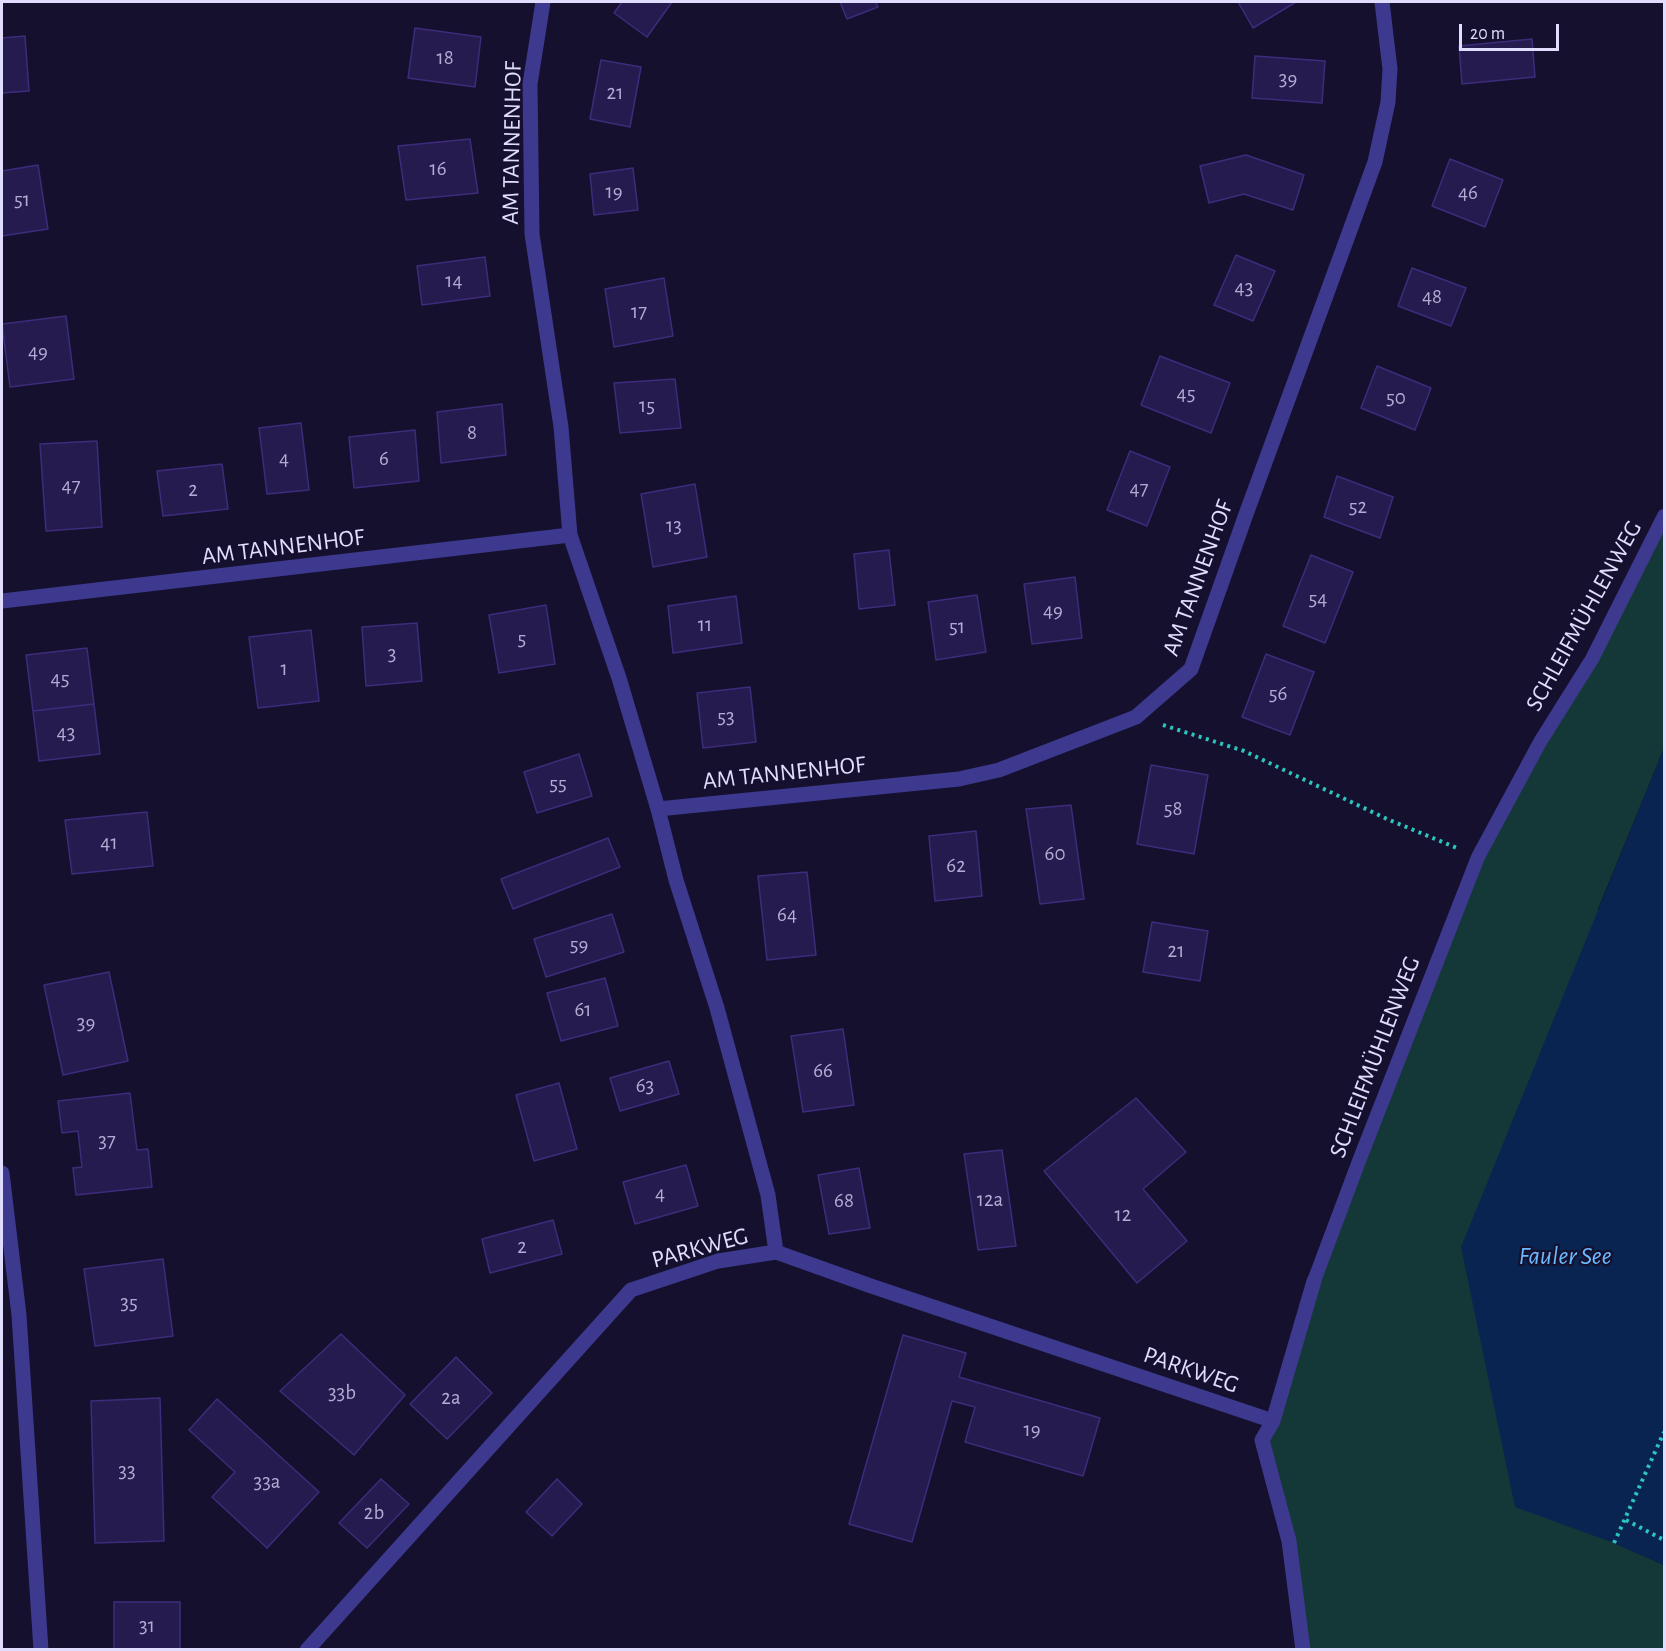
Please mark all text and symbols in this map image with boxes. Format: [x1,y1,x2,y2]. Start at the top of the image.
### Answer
scale bar [1462,12,1562,50]
text: 20 m [1470,25,1505,43]
house number: 18 [436,45,454,71]
street label: AM TANNENHOF [496,61,528,225]
house number: 39 [1279,66,1297,92]
house number: 21 [607,80,623,106]
house number: 16 [429,156,447,182]
house number: 19 [605,179,623,205]
house number: 46 [1458,180,1478,206]
house number: 51 [14,187,30,213]
house number: 14 [445,268,463,294]
house number: 43 [1235,275,1253,301]
house number: 48 [1422,284,1442,310]
house number: 17 [631,299,647,325]
house number: 49 [28,339,48,365]
house number: 45 [1177,381,1195,407]
house number: 50 [1386,385,1406,411]
house number: 15 [639,393,655,419]
house number: 8 [467,420,477,446]
house number: 4 [279,446,289,472]
house number: 6 [379,446,389,472]
house number: 47 [62,473,80,499]
house number: 47 [1130,476,1148,502]
house number: 2 [188,477,198,503]
house number: 52 [1349,494,1367,520]
street label: AM TANNENHOF [1157,496,1239,660]
house number: 13 [666,513,682,539]
street label: SCHLEIFMÜHLENWEG [1520,516,1648,716]
street label: AM TANNENHOF [200,523,366,571]
house number: 54 [1309,586,1327,612]
house number: 49 [1043,598,1063,624]
house number: 11 [698,612,712,638]
house number: 51 [949,614,965,640]
house number: 5 [518,626,526,652]
house number: 3 [388,641,396,667]
house number: 1 [280,656,288,682]
house number: 45 [51,666,69,692]
house number: 56 [1269,681,1287,707]
house number: 53 [717,704,735,730]
house number: 43 [57,720,75,746]
street label: AM TANNENHOF [701,750,867,796]
house number: 55 [549,771,567,797]
house number: 58 [1164,796,1182,822]
house number: 41 [100,830,118,856]
house number: 60 [1045,841,1065,867]
house number: 62 [946,853,966,879]
house number: 64 [777,902,797,928]
house number: 59 [570,932,588,958]
house number: 21 [1168,938,1184,964]
street label: SCHLEIFMÜHLENWEG [1323,952,1427,1162]
house number: 61 [574,997,592,1023]
house number: 39 [77,1010,95,1036]
house number: 66 [813,1058,833,1084]
house number: 63 [636,1073,654,1099]
house number: 37 [98,1128,116,1154]
house number: 4 [655,1181,665,1207]
house number: 12a [977,1187,1003,1213]
house number: 68 [834,1188,854,1214]
house number: 12 [1115,1202,1131,1228]
street label: PARKWEG [649,1221,751,1275]
house number: 2 [517,1234,527,1260]
water label: Fauler See [1519,1240,1611,1272]
house number: 35 [120,1290,138,1316]
street label: PARKWEG [1140,1340,1242,1400]
house number: 33b [328,1380,356,1406]
house number: 2a [441,1385,461,1411]
house number: 19 [1023,1417,1041,1443]
house number: 33 [118,1458,136,1484]
house number: 33a [253,1469,281,1495]
house number: 2b [364,1500,384,1526]
house number: 31 [139,1613,155,1639]

